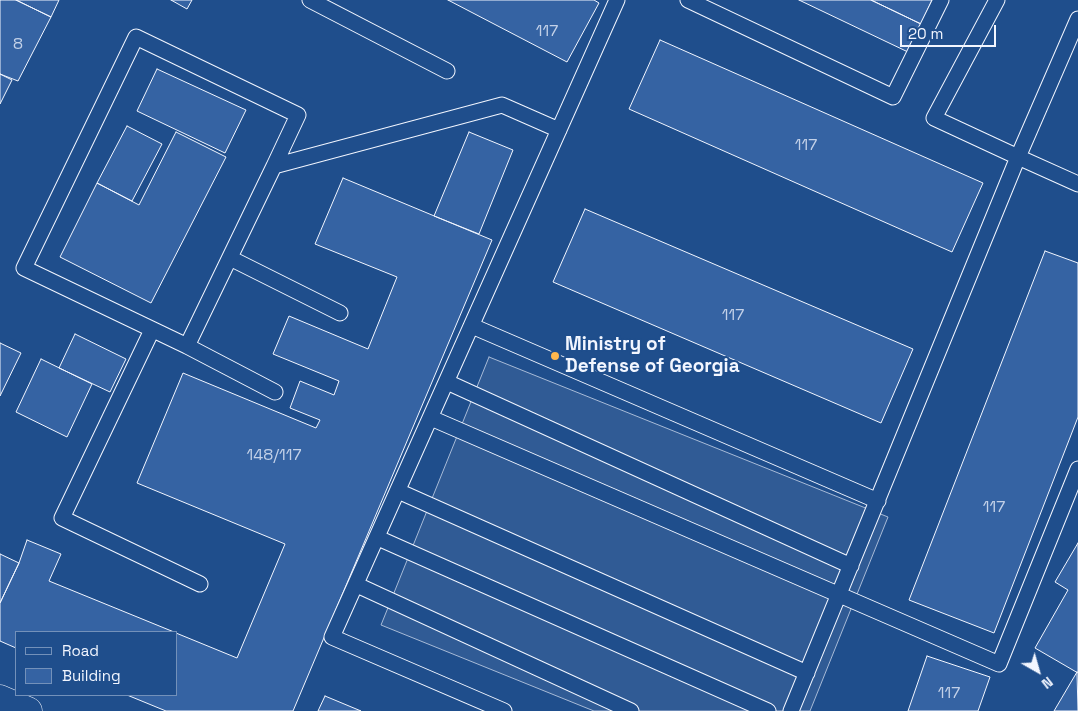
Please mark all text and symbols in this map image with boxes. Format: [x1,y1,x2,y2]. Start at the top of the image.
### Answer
scale bar [903,15,999,47]
house number: 117 [536,22,558,42]
text: 20 m [908,24,943,43]
house number: 8 [13,35,23,55]
house number: 117 [795,136,817,156]
house number: 117 [722,306,744,326]
place label: Ministry of Defense of Georgia [565,334,740,378]
marker: Ministry of Defense of Georgia [549,350,561,362]
house number: 148/117 [247,446,301,466]
house number: 117 [983,498,1005,518]
legend [15,631,178,696]
text: Road [62,641,99,660]
north arrow [1013,646,1063,696]
text: Building [62,666,121,685]
text: N [1038,673,1056,693]
house number: 117 [938,684,960,704]

